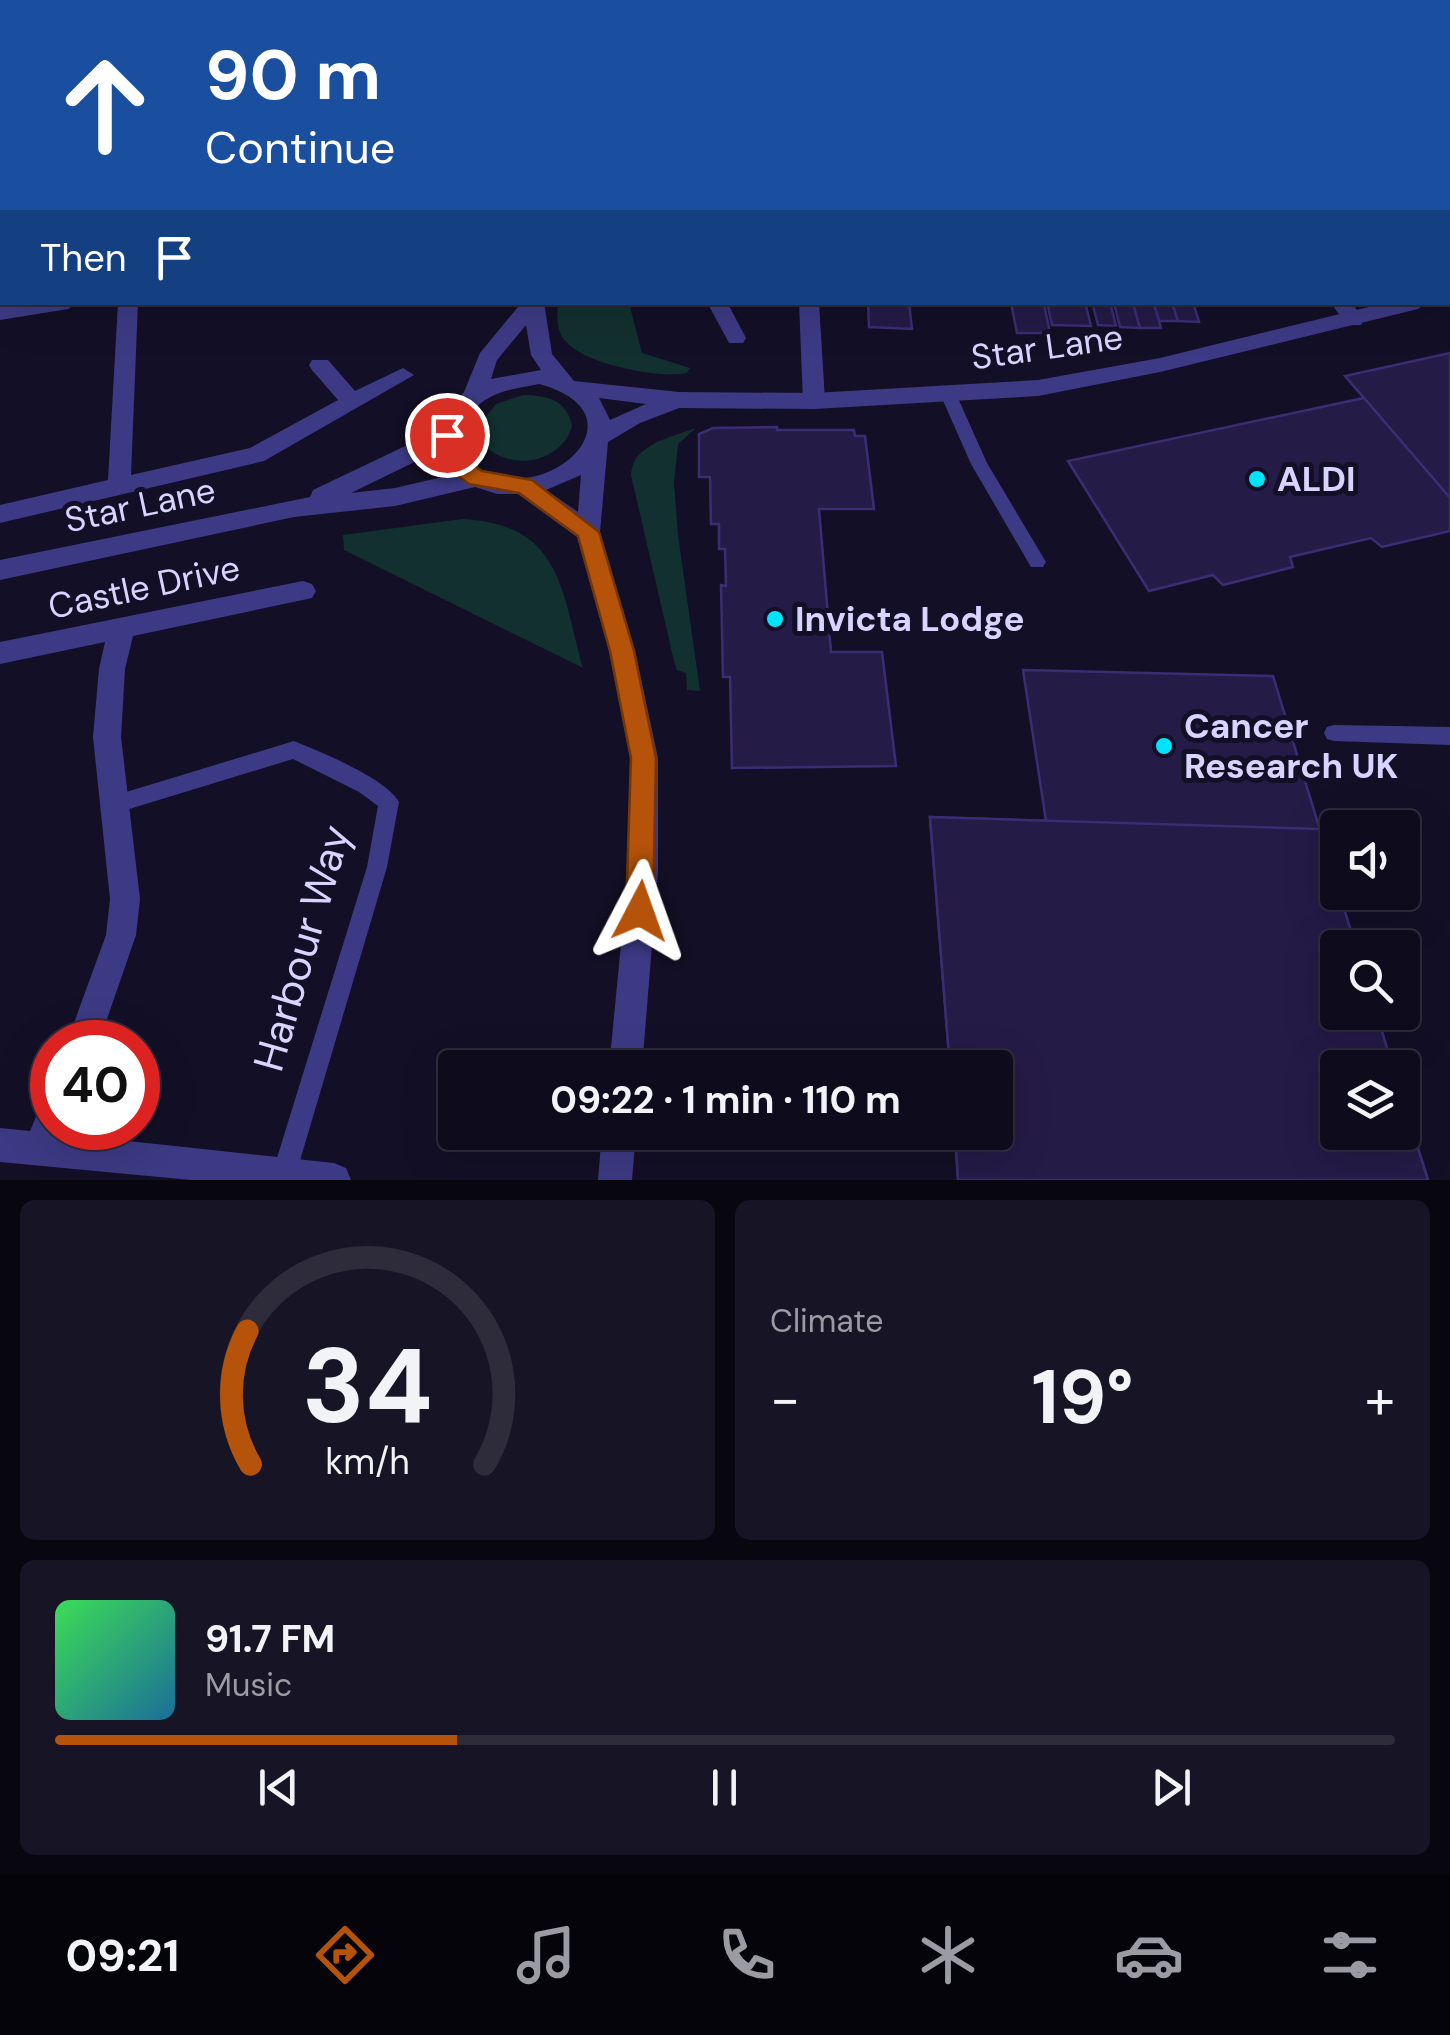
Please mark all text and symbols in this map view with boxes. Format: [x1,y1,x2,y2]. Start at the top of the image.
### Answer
text: 90 m [205,30,381,121]
icon: ahead [40,40,170,170]
text: Continue [205,118,395,177]
icon: arrive [147,230,202,285]
text: Then [40,233,127,283]
street label: Star Lane [968,314,1126,380]
pin [405,393,490,478]
icon: arrive [420,408,475,463]
place label: ALDI [1277,456,1356,502]
street label: Star Lane [60,467,220,543]
marker: ALDI [1246,468,1268,490]
street label: Castle Drive [44,544,244,630]
place label: Invicta Lodge [795,596,1025,642]
marker: Invicta Lodge [764,608,786,630]
place label: Cancer Research UK [1184,703,1398,789]
marker: Cancer Research UK [1153,735,1175,757]
map controls [1320,810,1420,1150]
button: sound [1320,810,1420,910]
street label: Harbour Way [241,819,363,1077]
position arrow [588,859,692,963]
button: search [1320,930,1420,1030]
speed limit sign: 40 [30,1020,160,1150]
button: layers [1320,1050,1420,1150]
text: 09:22 · 1 min · 110 m [550,1075,901,1125]
text: Climate [770,1300,884,1342]
text: 34 [302,1319,433,1454]
text: 19° [1031,1349,1134,1446]
text: − [770,1363,800,1435]
text: + [1365,1363,1395,1435]
text: km/h [325,1439,410,1485]
text: 91.7 FM [205,1614,335,1664]
text: Music [205,1664,292,1706]
icon: previous [251,1760,306,1815]
icon: pause [697,1760,752,1815]
icon: next [1144,1760,1199,1815]
icon: directions [310,1920,380,1990]
icon: music [511,1920,581,1990]
icon: phone [712,1920,782,1990]
icon: climate [913,1920,983,1990]
icon: car [1114,1920,1184,1990]
icon: filters [1315,1920,1385,1990]
text: 09:21 [65,1926,179,1985]

